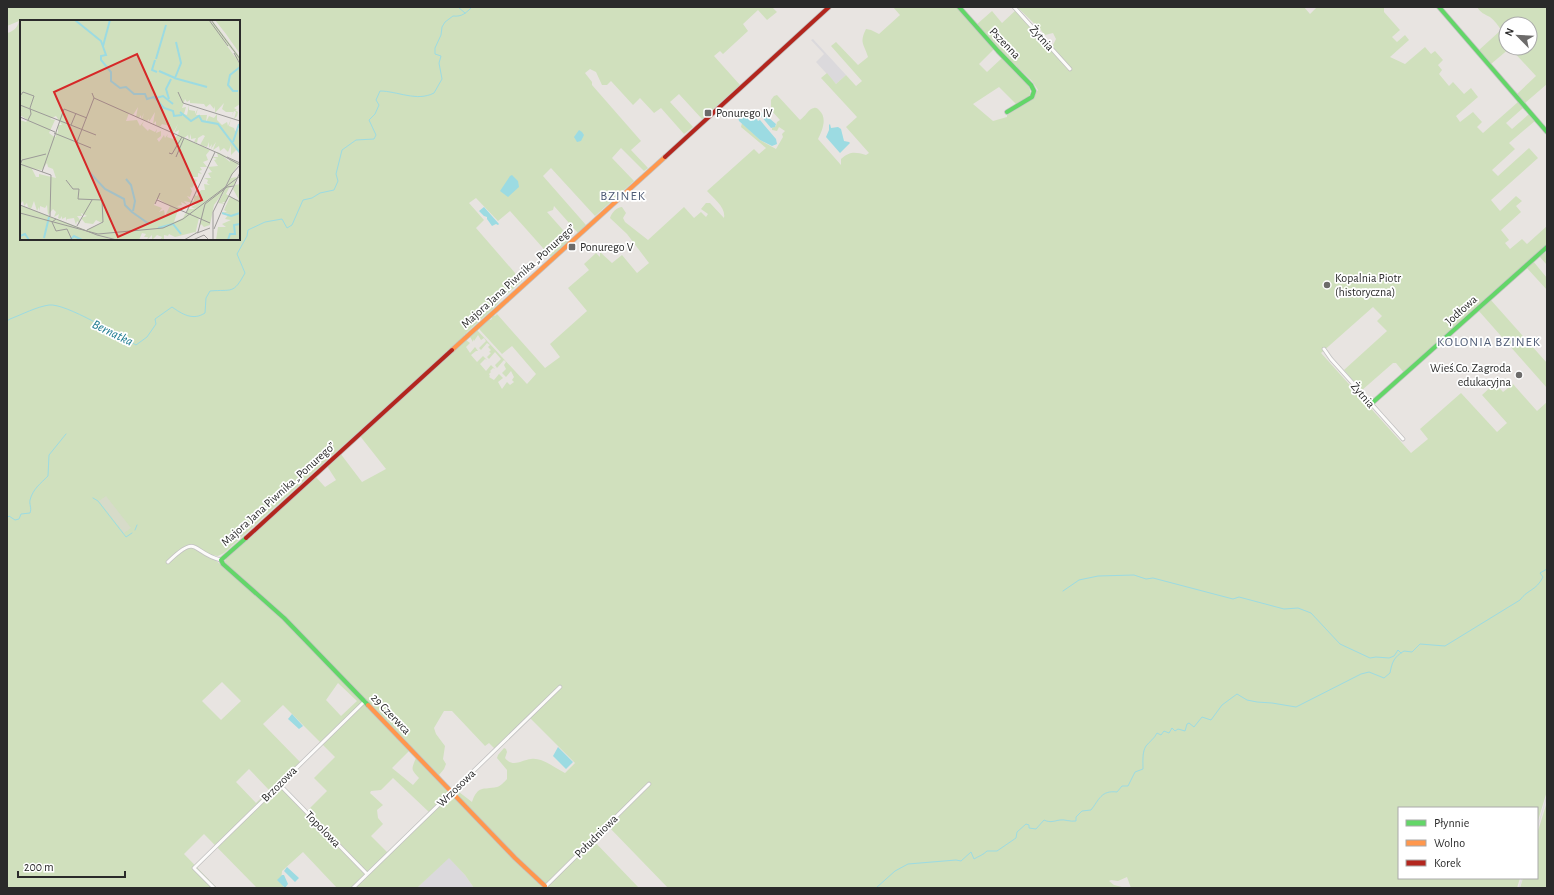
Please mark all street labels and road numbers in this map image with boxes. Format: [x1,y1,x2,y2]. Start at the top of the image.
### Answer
street label: Żytnia [1027,22,1057,54]
street label: Pszenna [987,25,1023,61]
street label: Majora Jana Piwnika „Ponurego” [459,221,578,331]
street label: Jodłowa [1443,293,1479,327]
street label: Żytnia [1348,379,1378,411]
street label: Majora Jana Piwnika „Ponurego” [219,439,338,549]
street label: 29 Czerwca [369,691,413,737]
street label: Brzozowa [259,764,299,804]
street label: Wrzosowa [434,767,478,809]
street label: Topolowa [303,809,343,850]
street label: Południowa [572,812,620,860]

